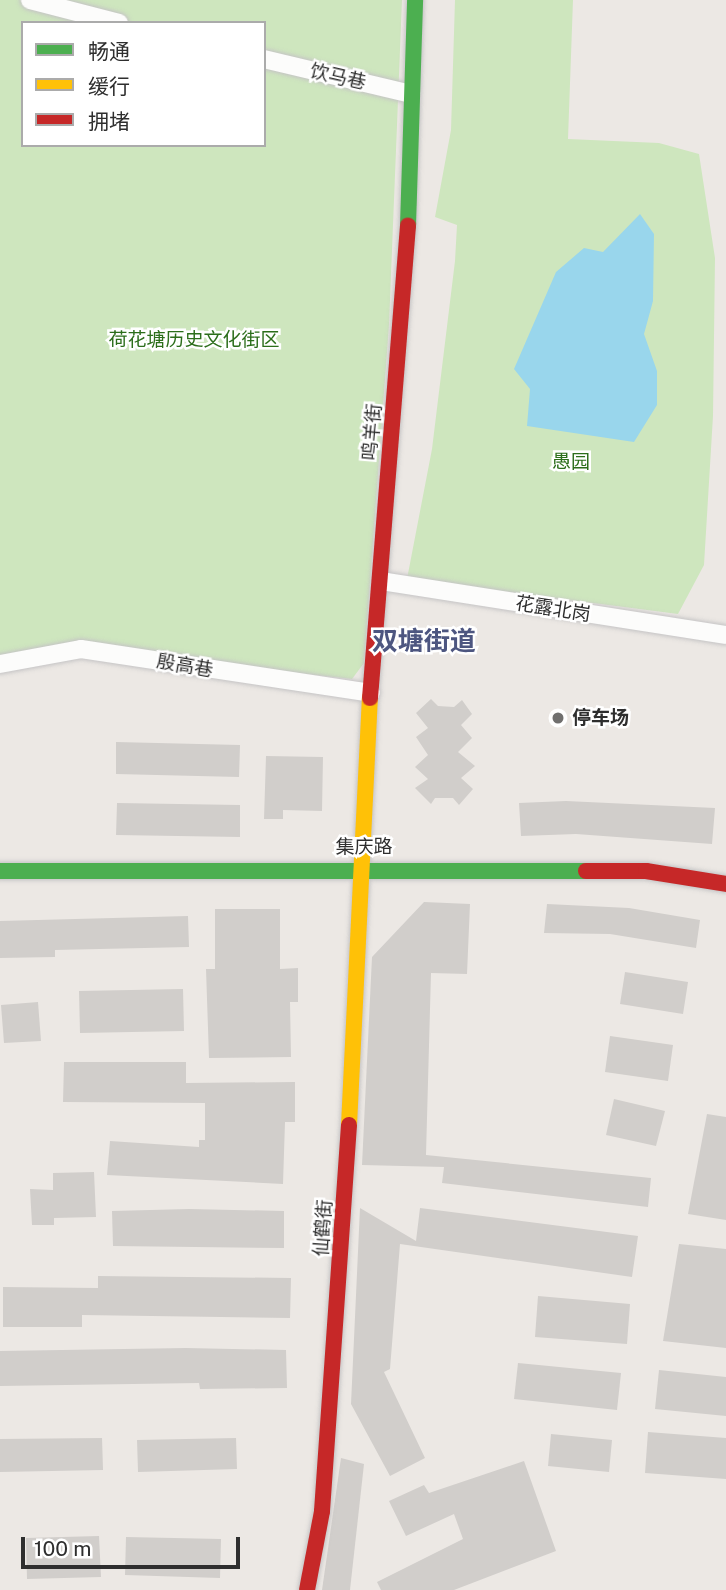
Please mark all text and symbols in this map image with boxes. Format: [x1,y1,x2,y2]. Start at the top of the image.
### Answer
legend [21,21,266,147]
text: 畅通 [88,39,130,64]
street label: 饮马巷 [308,59,368,95]
text: 缓行 [88,74,130,99]
text: 拥堵 [88,109,130,134]
park label: 荷花塘历史文化街区 [109,329,279,351]
street label: 鸣羊街 [358,403,386,461]
park label: 愚园 [552,451,590,473]
street label: 花露北岗 [514,592,592,626]
district label: 双塘街道 [372,625,476,657]
street label: 殷高巷 [155,650,215,682]
place label: 停车场 [572,707,629,729]
marker: 停车场 [550,710,566,726]
street label: 集庆路 [336,836,392,858]
street label: 仙鹤街 [310,1199,336,1257]
scale bar [24,1524,243,1568]
text: 100 m [34,1536,91,1561]

